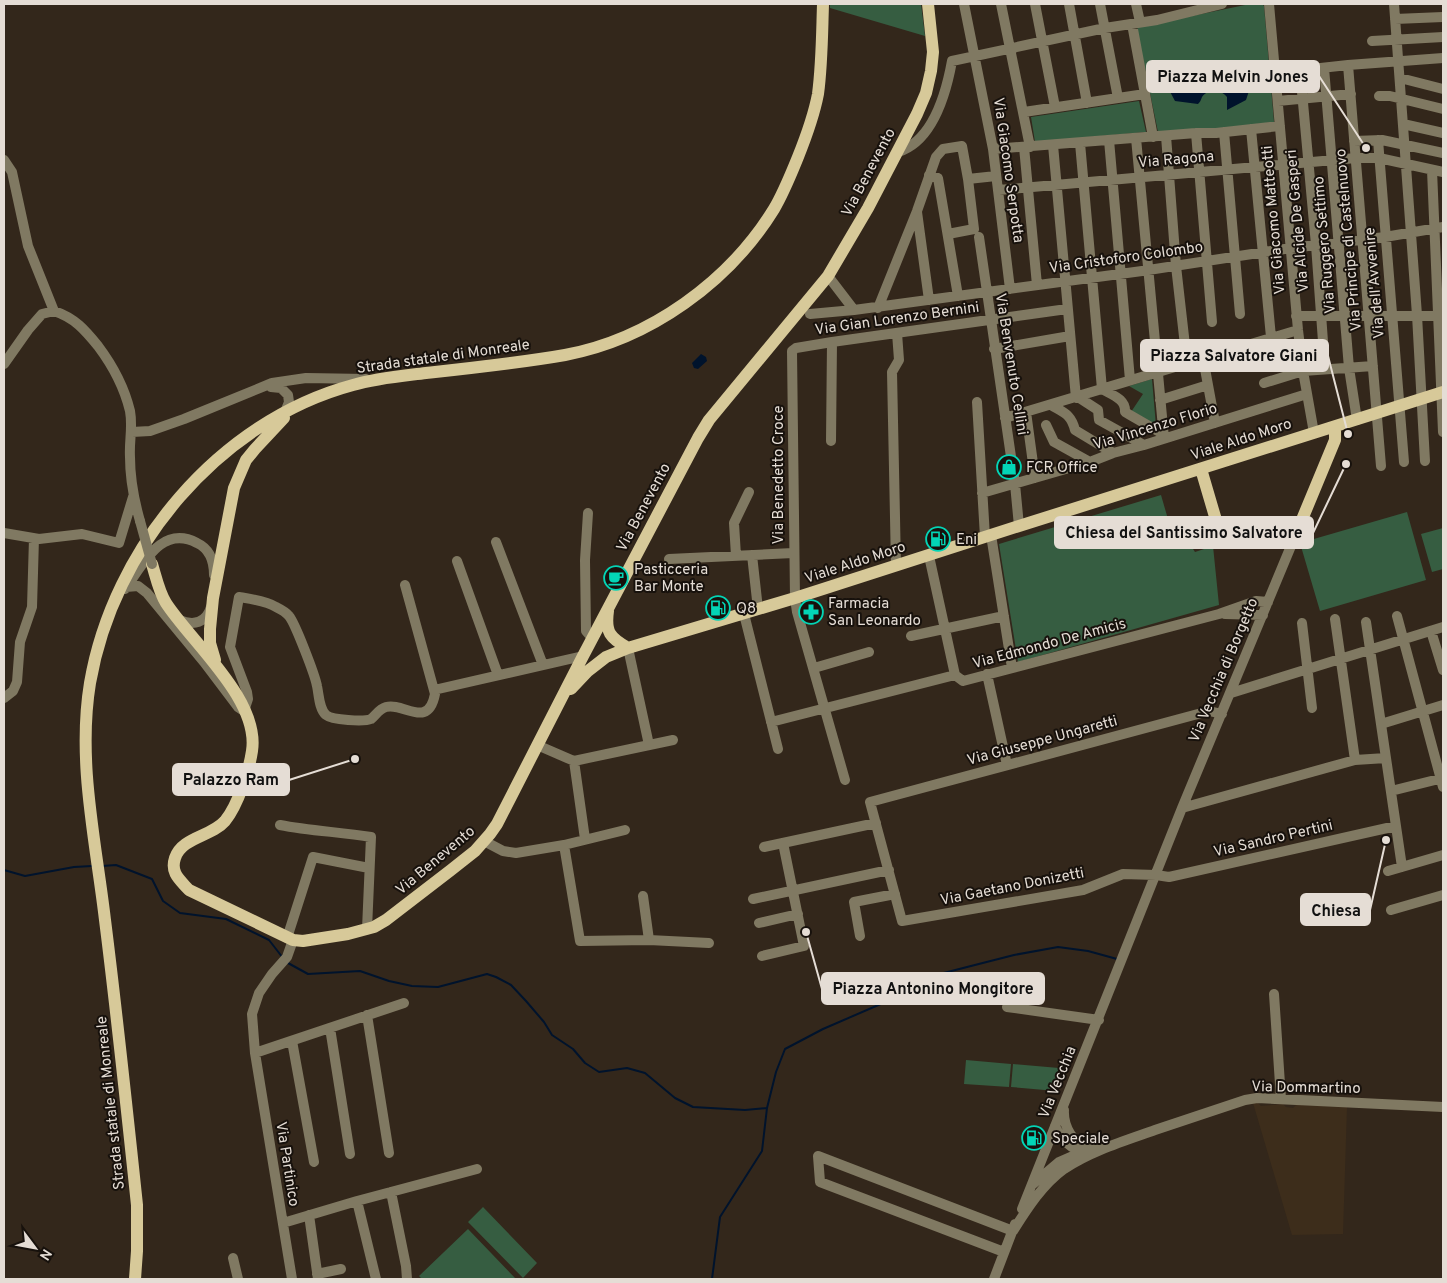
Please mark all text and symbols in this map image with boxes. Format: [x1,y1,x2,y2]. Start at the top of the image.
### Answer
callout: Piazza Melvin Jones [1147,61,1319,92]
text: Piazza Melvin Jones [1157,68,1309,88]
street label: Via Giacomo Serpotta [988,96,1027,244]
street label: Via Benevento [838,125,901,220]
street label: Via Giacomo Matteotti [1259,145,1290,295]
street label: Via Ragona [1137,148,1215,173]
street label: Via Principe di Castelnuovo [1332,148,1367,332]
street label: Via Alcide De Gasperi [1283,149,1314,293]
street label: Via Ruggero Settimo [1310,175,1341,314]
street label: Via dell'Avvenire [1361,226,1390,339]
street label: Via Cristoforo Colombo [1048,238,1204,279]
street label: Via Benvenuto Cellini [990,292,1031,437]
street label: Via Gian Lorenzo Bernini [814,299,981,340]
street label: Strada statale di Monreale [355,336,531,379]
callout: Piazza Salvatore Giani [1141,340,1328,371]
text: Piazza Salvatore Giani [1150,347,1318,367]
street label: Via Vincenzo Florio [1091,400,1220,455]
street label: Via Benedetto Croce [770,406,789,544]
street label: Viale Aldo Moro [1189,415,1294,466]
shop icon: FCR Office [996,454,1022,480]
place label: FCR Office [1026,459,1098,478]
street label: Via Benevento [613,460,676,555]
callout: Chiesa del Santissimo Salvatore [1055,517,1313,548]
text: Chiesa del Santissimo Salvatore [1065,524,1303,544]
fuel station icon: Eni [925,526,951,552]
place label: Eni [956,531,977,550]
street label: Viale Aldo Moro [803,538,908,589]
place label: Pasticceria Bar Monte [634,561,708,597]
cafe icon: Pasticceria Bar Monte [603,565,629,591]
fuel station icon: Q8 [705,595,731,621]
place label: Farmacia San Leonardo [828,595,921,631]
street label: Via Vecchia di Borgetto [1185,596,1263,746]
pharmacy icon: Farmacia San Leonardo [798,599,824,625]
place label: Q8 [736,600,756,619]
street label: Via Edmondo De Amicis [971,615,1128,674]
street label: Via Giuseppe Ungaretti [965,712,1120,771]
callout: Palazzo Ram [173,764,289,795]
text: Palazzo Ram [183,771,279,791]
street label: Via Sandro Pertini [1212,817,1335,862]
street label: Via Benevento [392,823,479,900]
street label: Via Gaetano Donizetti [939,864,1086,911]
callout: Chiesa [1301,894,1370,925]
text: Chiesa [1311,902,1361,922]
callout: Piazza Antonino Mongitore [822,973,1044,1004]
text: Piazza Antonino Mongitore [832,980,1034,1000]
street label: Strada statale di Monreale [93,1015,130,1191]
street label: Via Vecchia [1035,1044,1082,1122]
street label: Via Dommartino [1251,1078,1361,1099]
street label: Via Partinico [270,1120,303,1208]
fuel station icon: Speciale [1021,1125,1047,1151]
place label: Speciale [1052,1130,1109,1149]
north arrow [10,1223,60,1273]
text: N [35,1245,55,1263]

